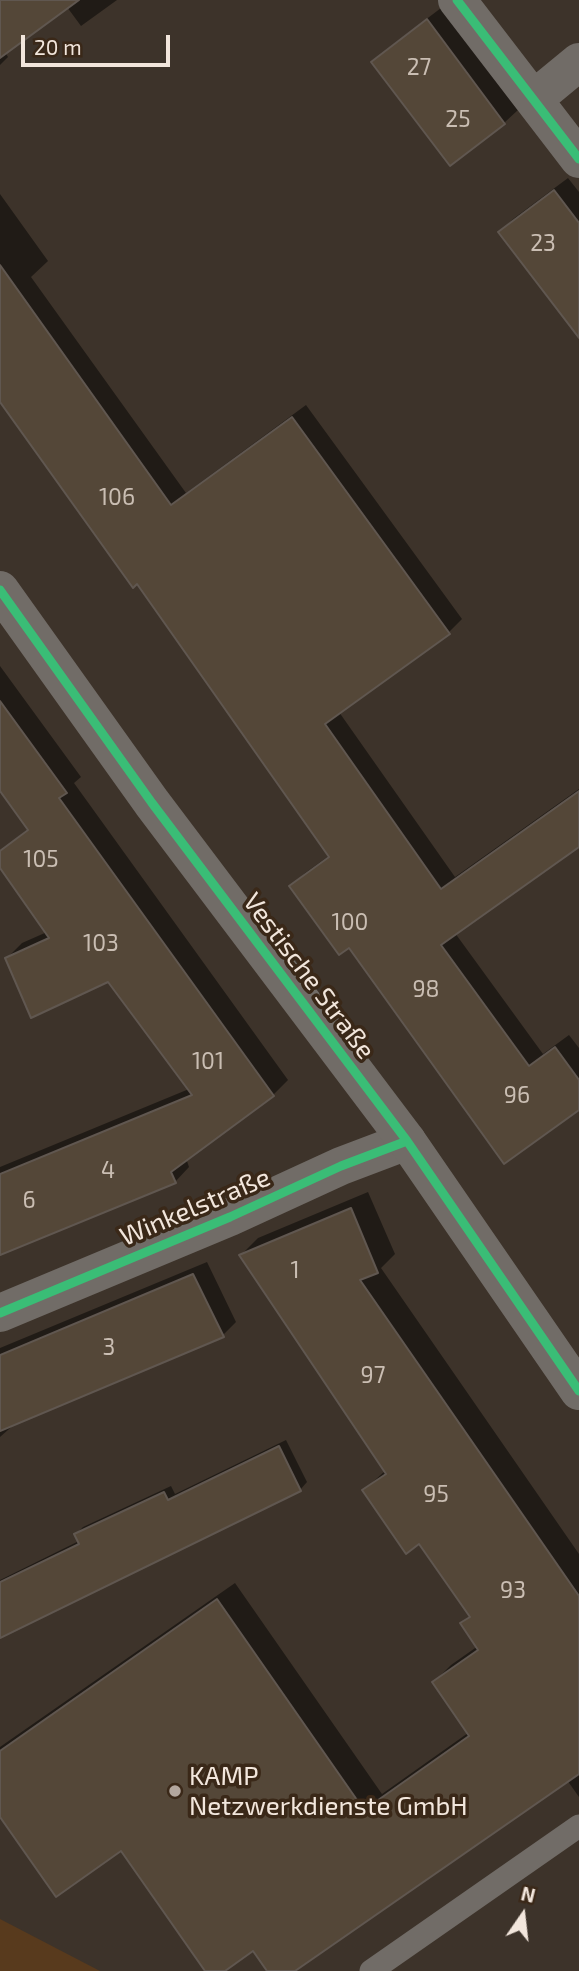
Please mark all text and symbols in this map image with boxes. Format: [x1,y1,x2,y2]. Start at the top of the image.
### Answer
scale bar [24,21,173,65]
text: 20 m [34,34,82,59]
house number: 27 [407,53,431,81]
house number: 25 [445,105,471,133]
house number: 23 [530,229,556,257]
house number: 106 [99,483,135,511]
house number: 105 [23,845,59,873]
street label: Vestische Straße [236,887,382,1065]
house number: 100 [332,908,368,936]
house number: 103 [83,929,119,957]
house number: 98 [412,975,440,1003]
house number: 101 [192,1047,224,1075]
house number: 96 [504,1081,530,1109]
house number: 4 [101,1156,115,1184]
street label: Winkelstraße [115,1161,275,1253]
house number: 6 [22,1186,36,1214]
house number: 1 [290,1256,300,1284]
house number: 3 [103,1333,115,1361]
house number: 97 [361,1361,385,1389]
house number: 95 [423,1480,449,1508]
house number: 93 [500,1576,526,1604]
place label: KAMP Netzwerkdienste GmbH [189,1760,468,1822]
marker: KAMP Netzwerkdienste GmbH [167,1783,183,1799]
north arrow [488,1880,558,1950]
text: N [519,1881,538,1907]

